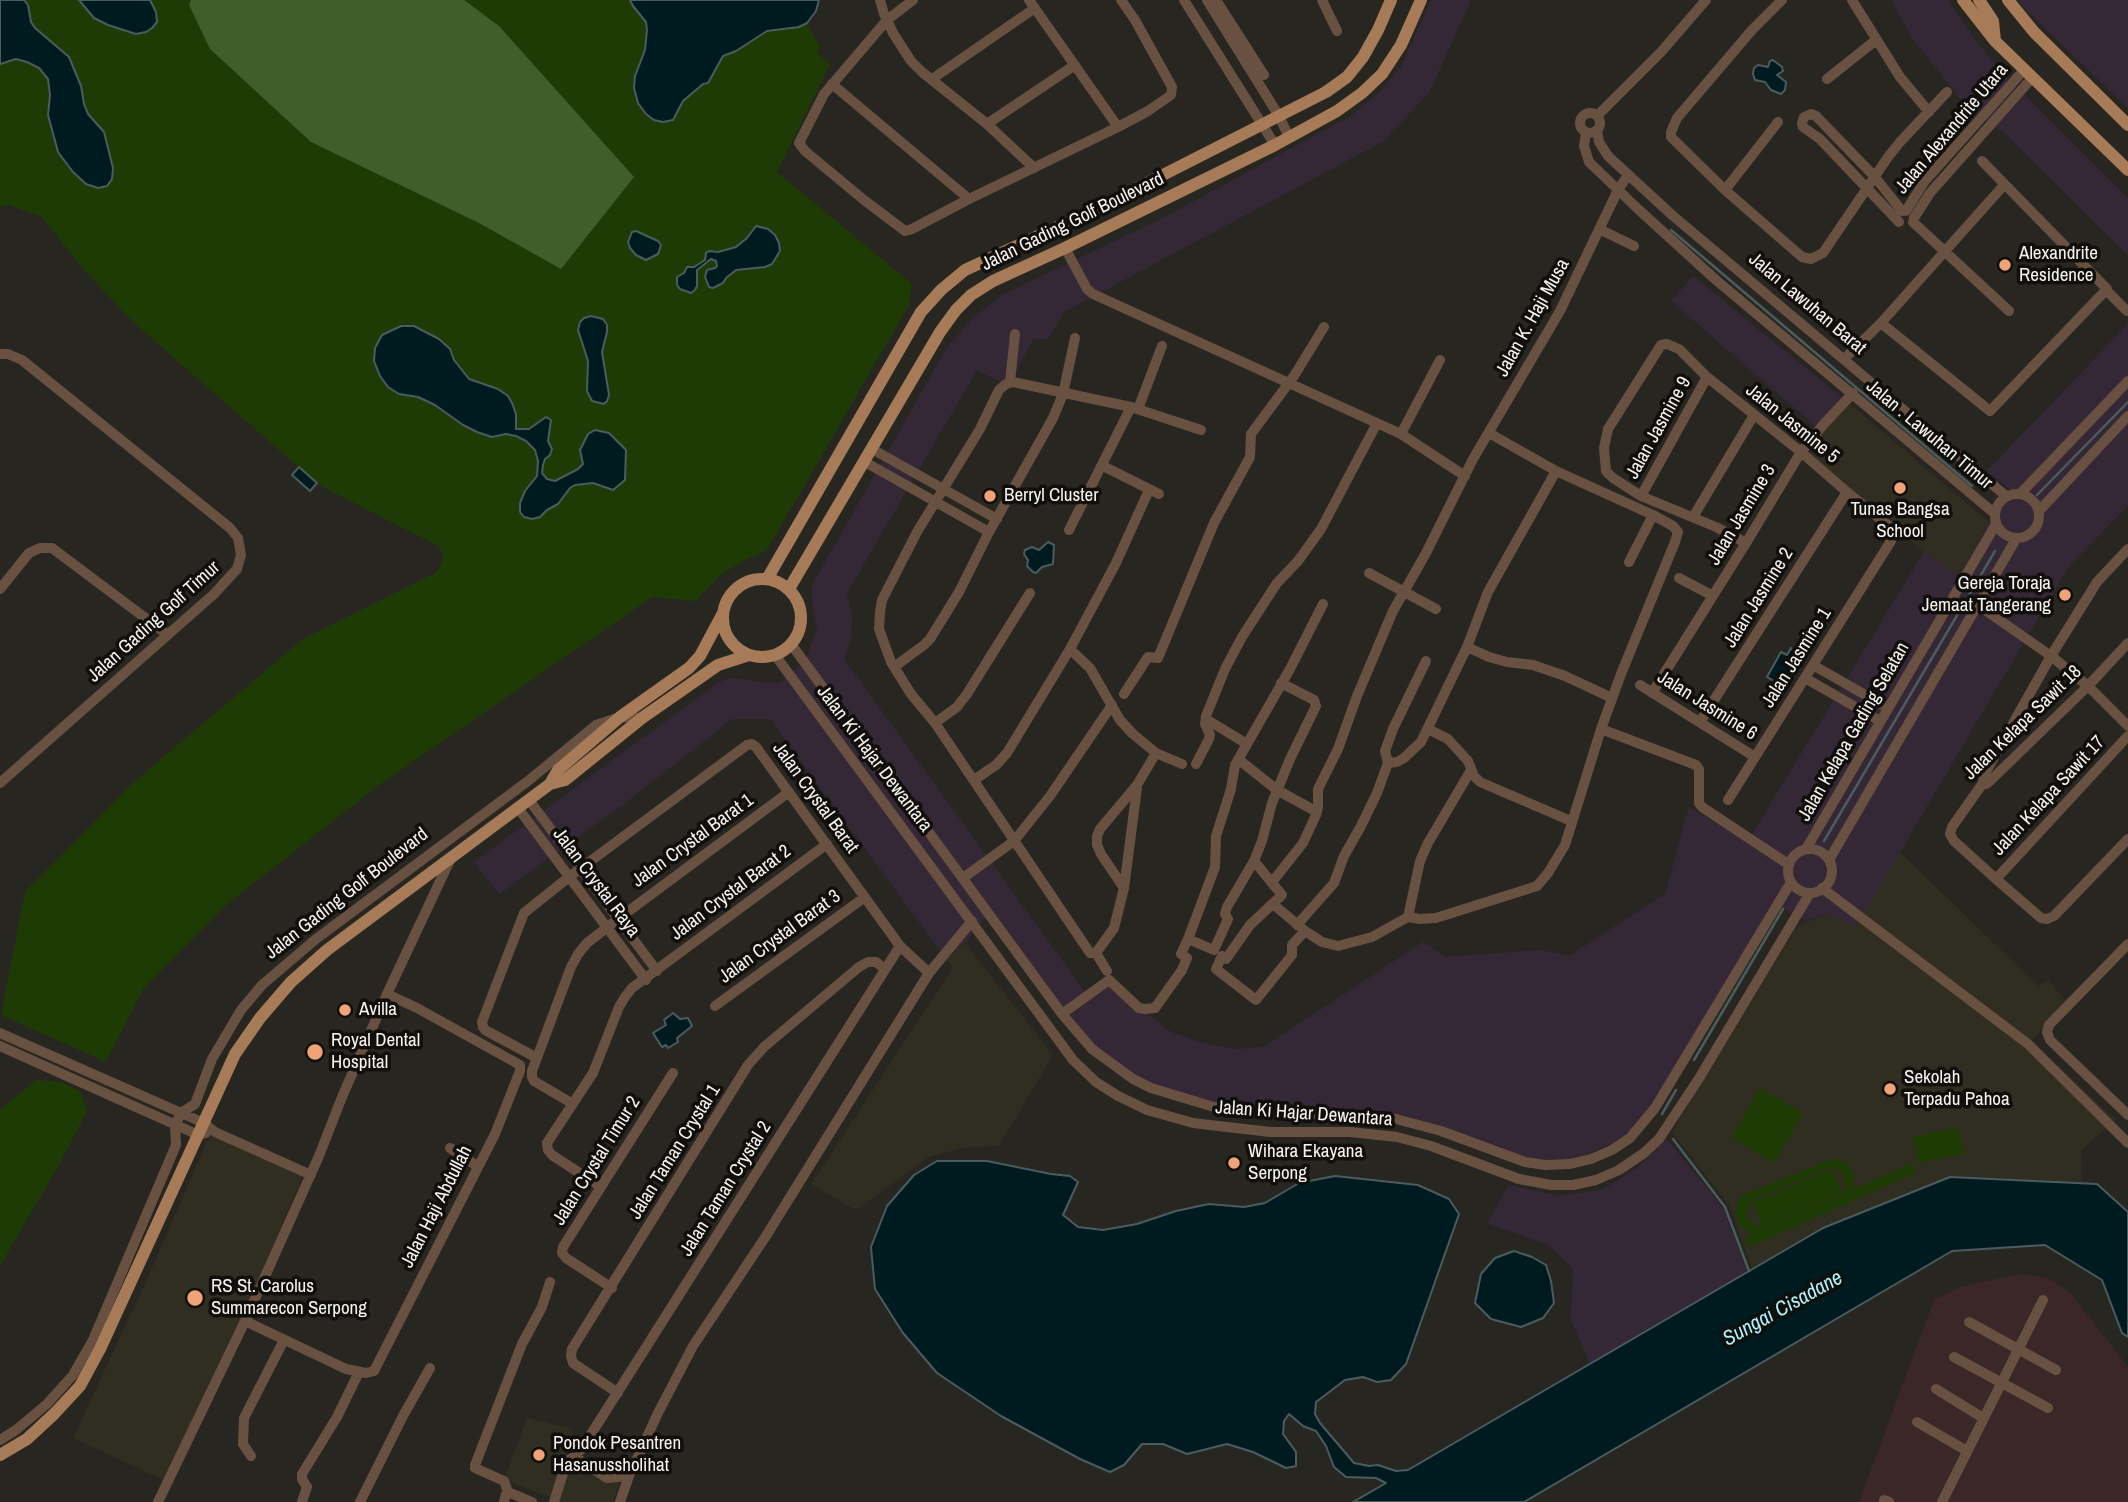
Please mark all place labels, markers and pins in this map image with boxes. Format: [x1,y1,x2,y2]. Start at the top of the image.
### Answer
place label: Alexandrite Residence [2019,243,2098,287]
marker: Alexandrite Residence [1997,257,2013,273]
marker: Tunas Bangsa School [1892,480,1908,496]
place label: Berryl Cluster [1004,485,1098,507]
marker: Berryl Cluster [982,488,998,504]
place label: Tunas Bangsa School [1850,499,1950,543]
place label: Gereja Toraja Jemaat Tangerang [1922,573,2051,617]
marker: Gereja Toraja Jemaat Tangerang [2057,587,2073,603]
place label: Avilla [359,999,397,1021]
marker: Avilla [337,1002,353,1018]
place label: Royal Dental Hospital [331,1030,420,1074]
marker: Royal Dental Hospital [305,1042,325,1062]
place label: Sekolah Terpadu Pahoa [1904,1067,2010,1111]
marker: Sekolah Terpadu Pahoa [1882,1081,1898,1097]
place label: Wihara Ekayana Serpong [1248,1141,1363,1185]
marker: Wihara Ekayana Serpong [1226,1155,1242,1171]
place label: RS St. Carolus Summarecon Serpong [211,1276,367,1320]
marker: RS St. Carolus Summarecon Serpong [185,1288,205,1308]
place label: Pondok Pesantren Hasanussholihat [553,1433,681,1477]
marker: Pondok Pesantren Hasanussholihat [531,1447,547,1463]

